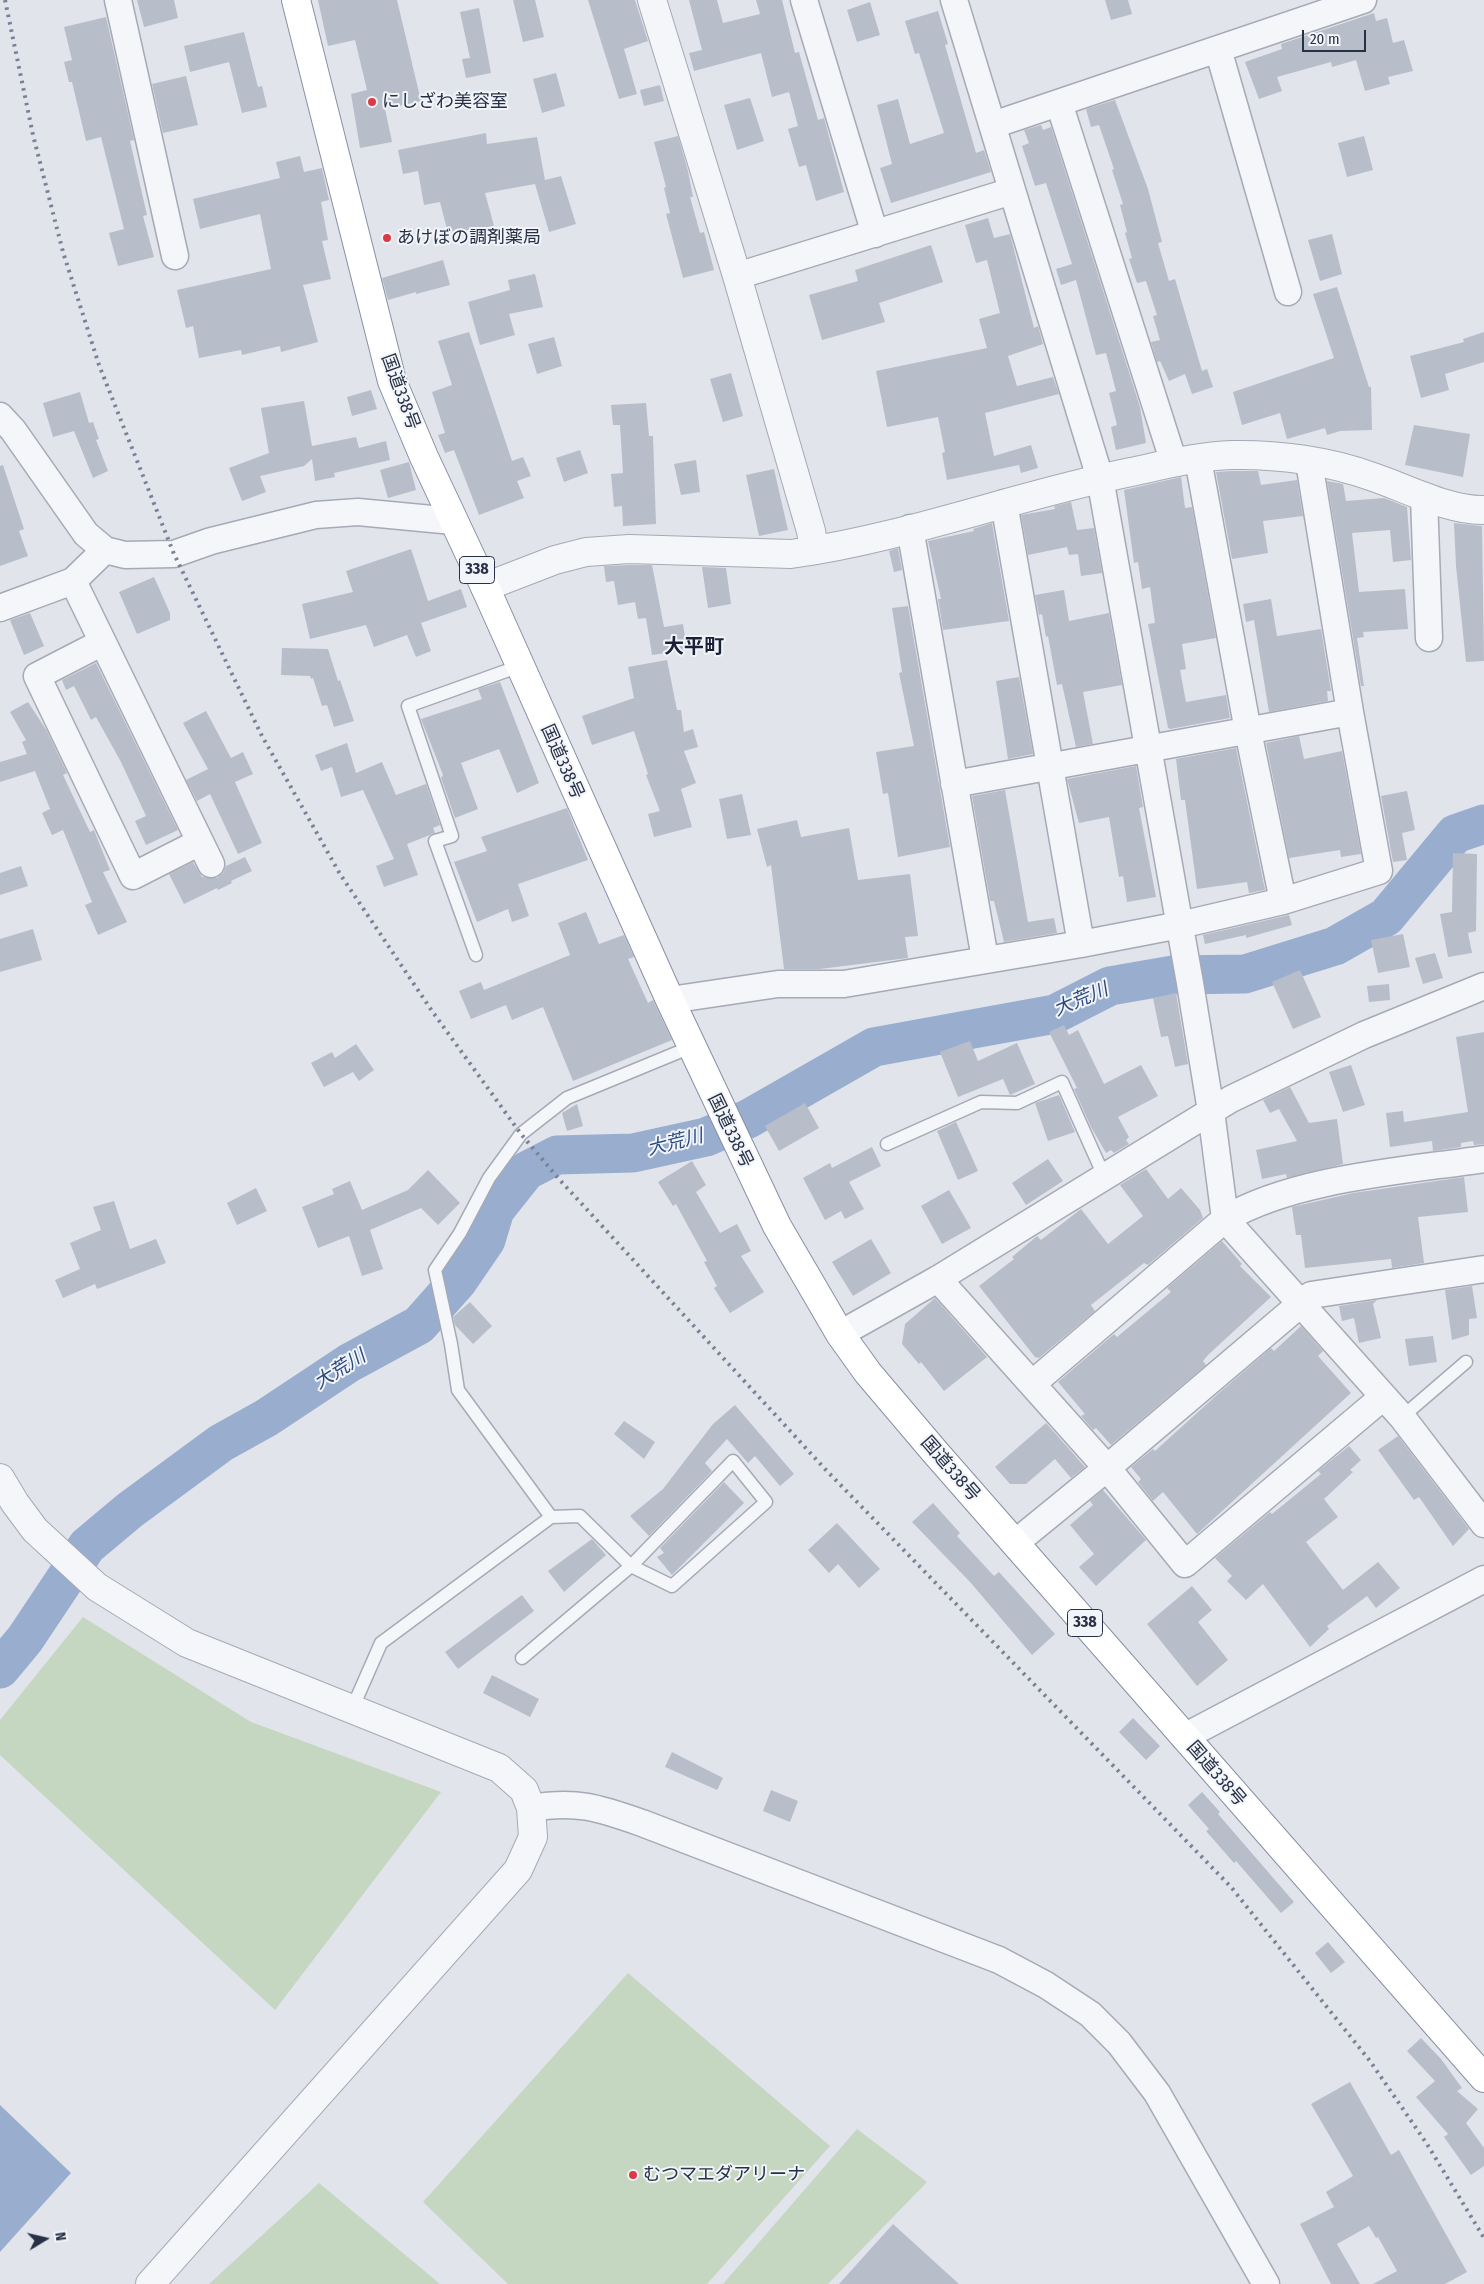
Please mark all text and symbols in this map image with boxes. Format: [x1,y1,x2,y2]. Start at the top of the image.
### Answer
scale bar [1304,20,1368,52]
text: 20 m [1310,30,1340,48]
place label: にしざわ美容室 [382,91,508,113]
marker: にしざわ美容室 [366,96,378,108]
place label: あけぼの調剤薬局 [397,227,541,249]
marker: あけぼの調剤薬局 [381,232,393,244]
street label: 国道338号 [376,351,424,433]
road number: 338 [460,556,494,584]
district label: 大平町 [664,635,724,659]
street label: 国道338号 [536,721,588,803]
water label: 大荒川 [1050,978,1112,1022]
street label: 国道338号 [703,1091,757,1171]
water label: 大荒川 [645,1125,705,1161]
water label: 大荒川 [310,1345,370,1395]
street label: 国道338号 [916,1432,984,1506]
road number: 338 [1068,1610,1102,1636]
street label: 国道338号 [1182,1737,1250,1811]
place label: むつマエダアリーナ [643,2164,805,2186]
marker: むつマエダアリーナ [627,2169,639,2181]
north arrow [20,2214,70,2264]
text: N [51,2231,69,2242]

